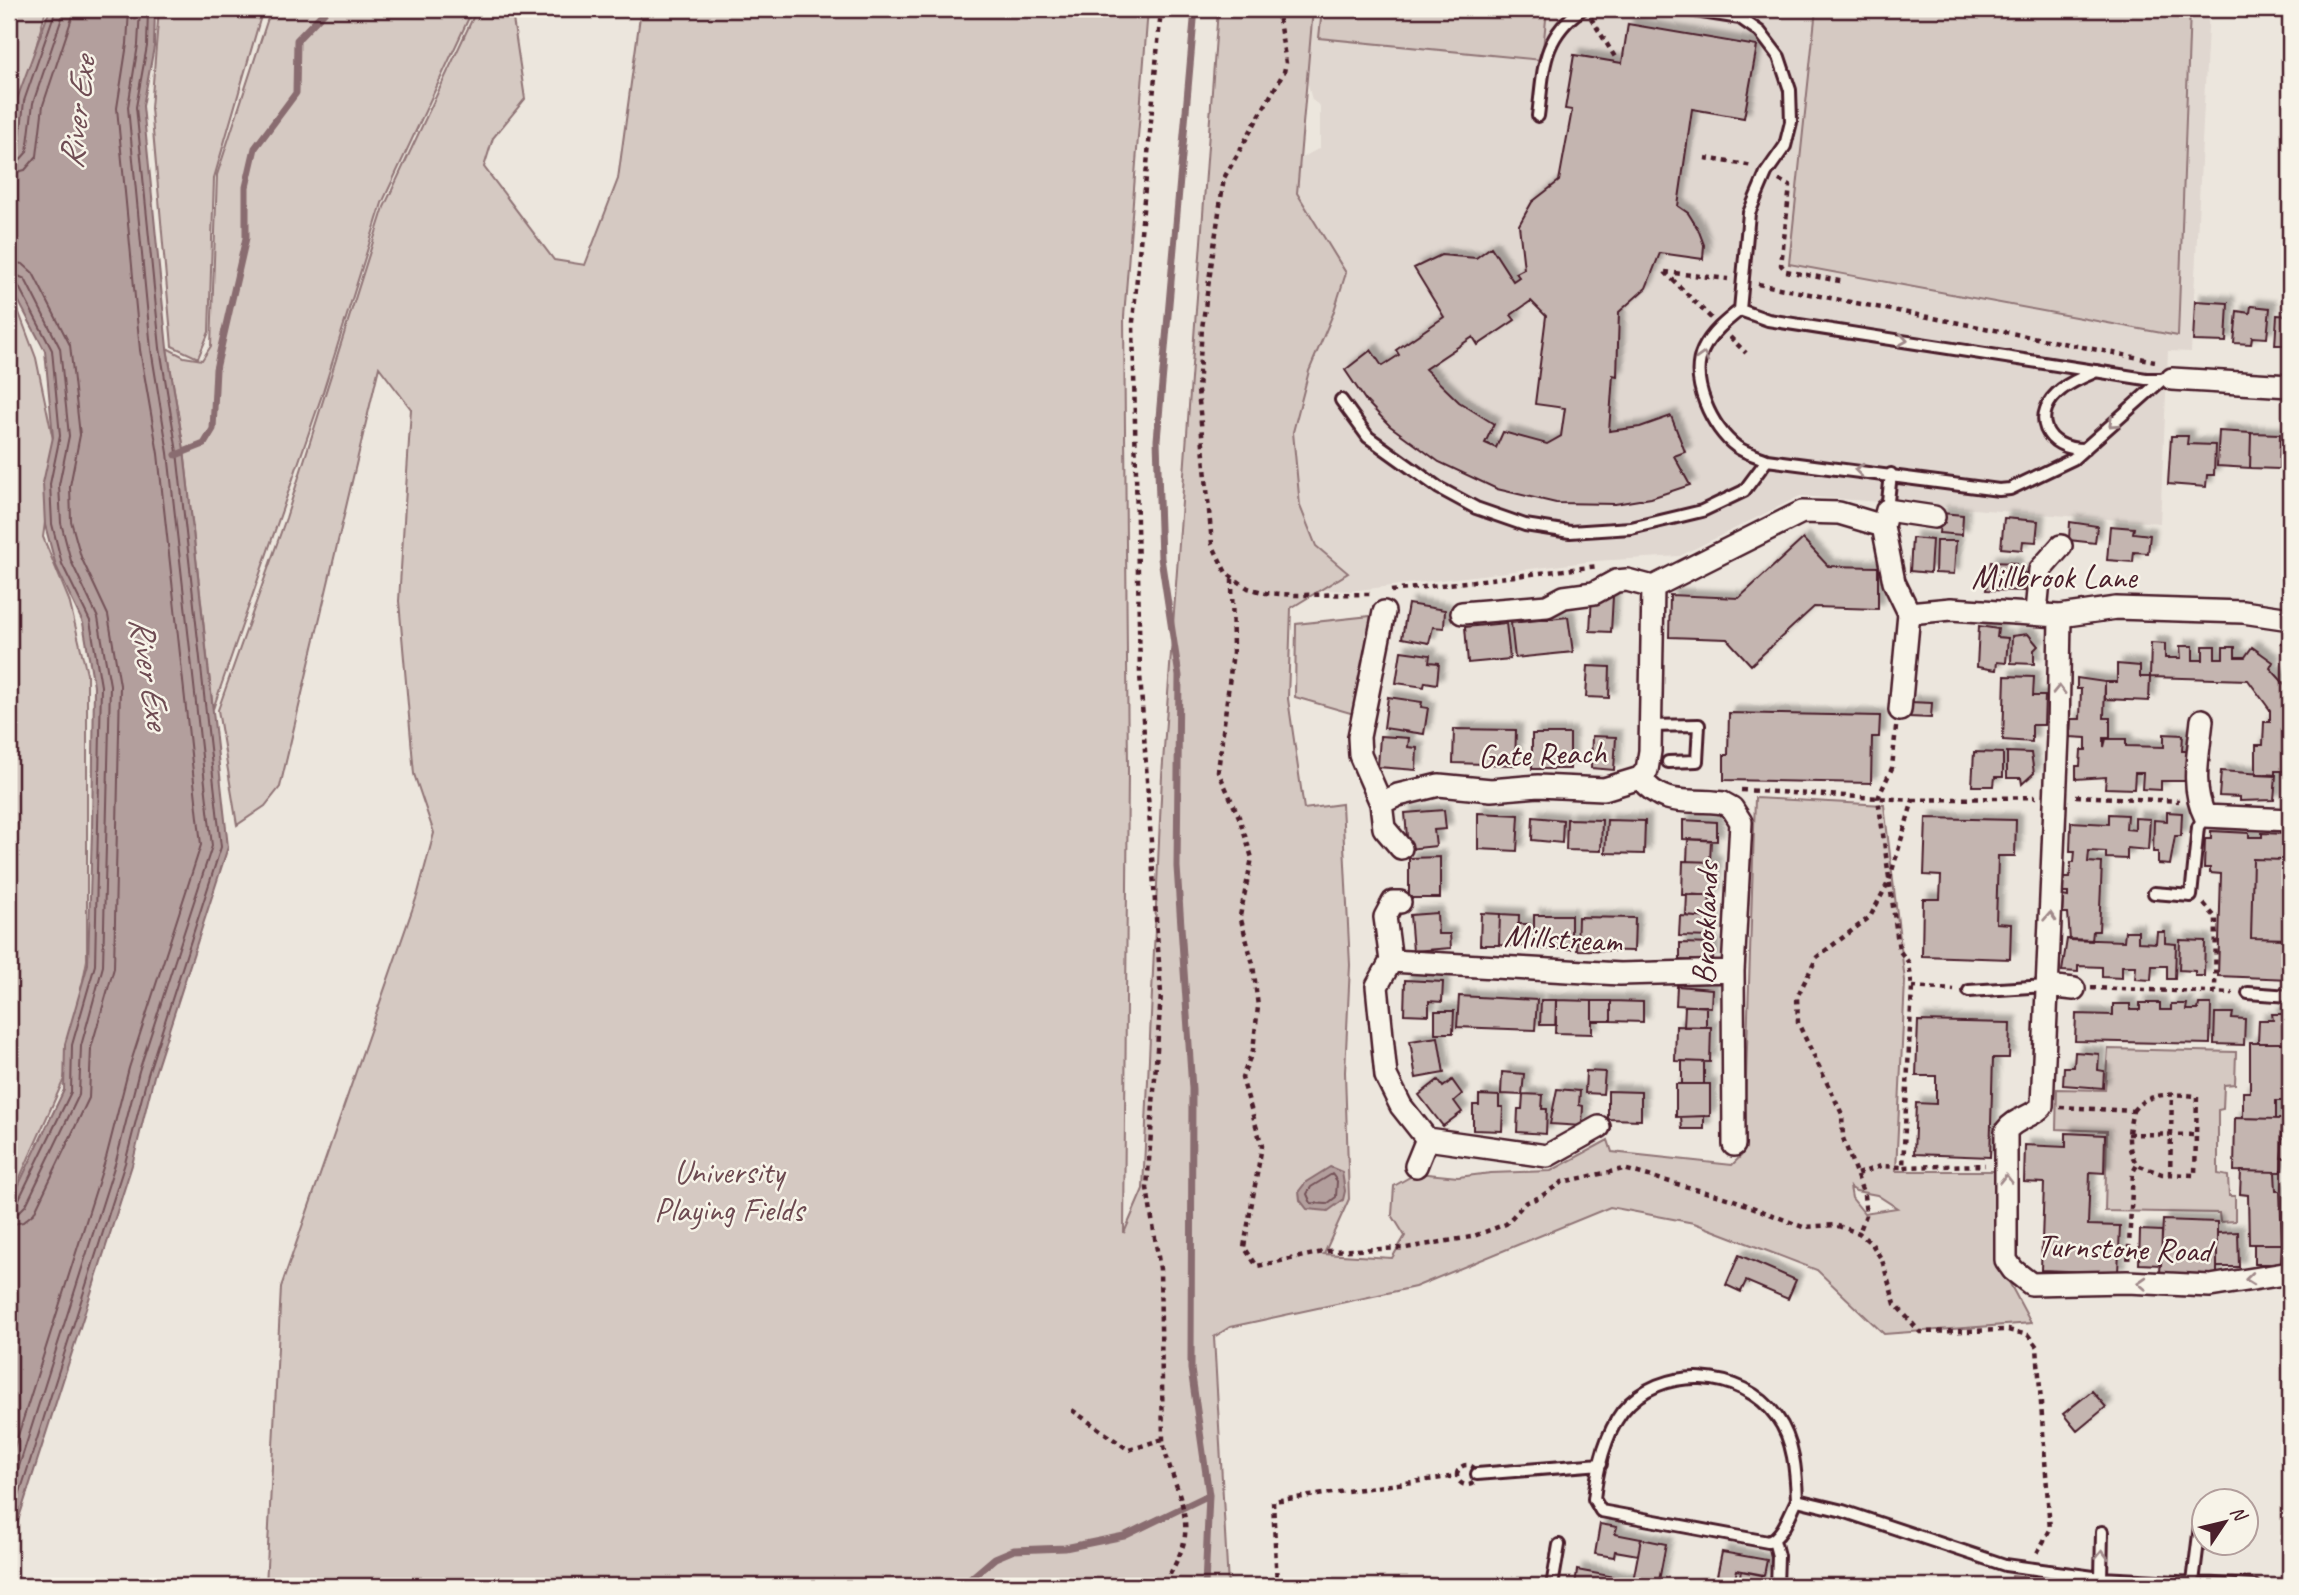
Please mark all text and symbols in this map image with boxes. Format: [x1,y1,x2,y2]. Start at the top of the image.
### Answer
water label: River Exe [48,50,107,171]
one-way arrow [1897,332,1908,347]
one-way arrow [1694,351,1709,363]
one-way arrow [2108,414,2121,427]
one-way arrow [1853,463,1865,478]
street label: Millbrook Lane [1971,556,2139,598]
water label: River Exe [119,613,182,735]
one-way arrow [2051,684,2067,695]
street label: Gate Reach [1477,731,1608,777]
street label: Brooklands [1682,858,1728,985]
one-way arrow [2042,912,2057,923]
street label: Millstream [1503,914,1625,962]
park label: University Playing Fields [654,1151,806,1231]
one-way arrow [1998,1173,2014,1184]
street label: Turnstone Road [2036,1224,2217,1272]
one-way arrow [2244,1271,2255,1286]
one-way arrow [2136,1276,2147,1291]
north arrow [2190,1486,2260,1556]
text: N [2225,1501,2253,1527]
one-way arrow [2094,1549,2109,1560]

